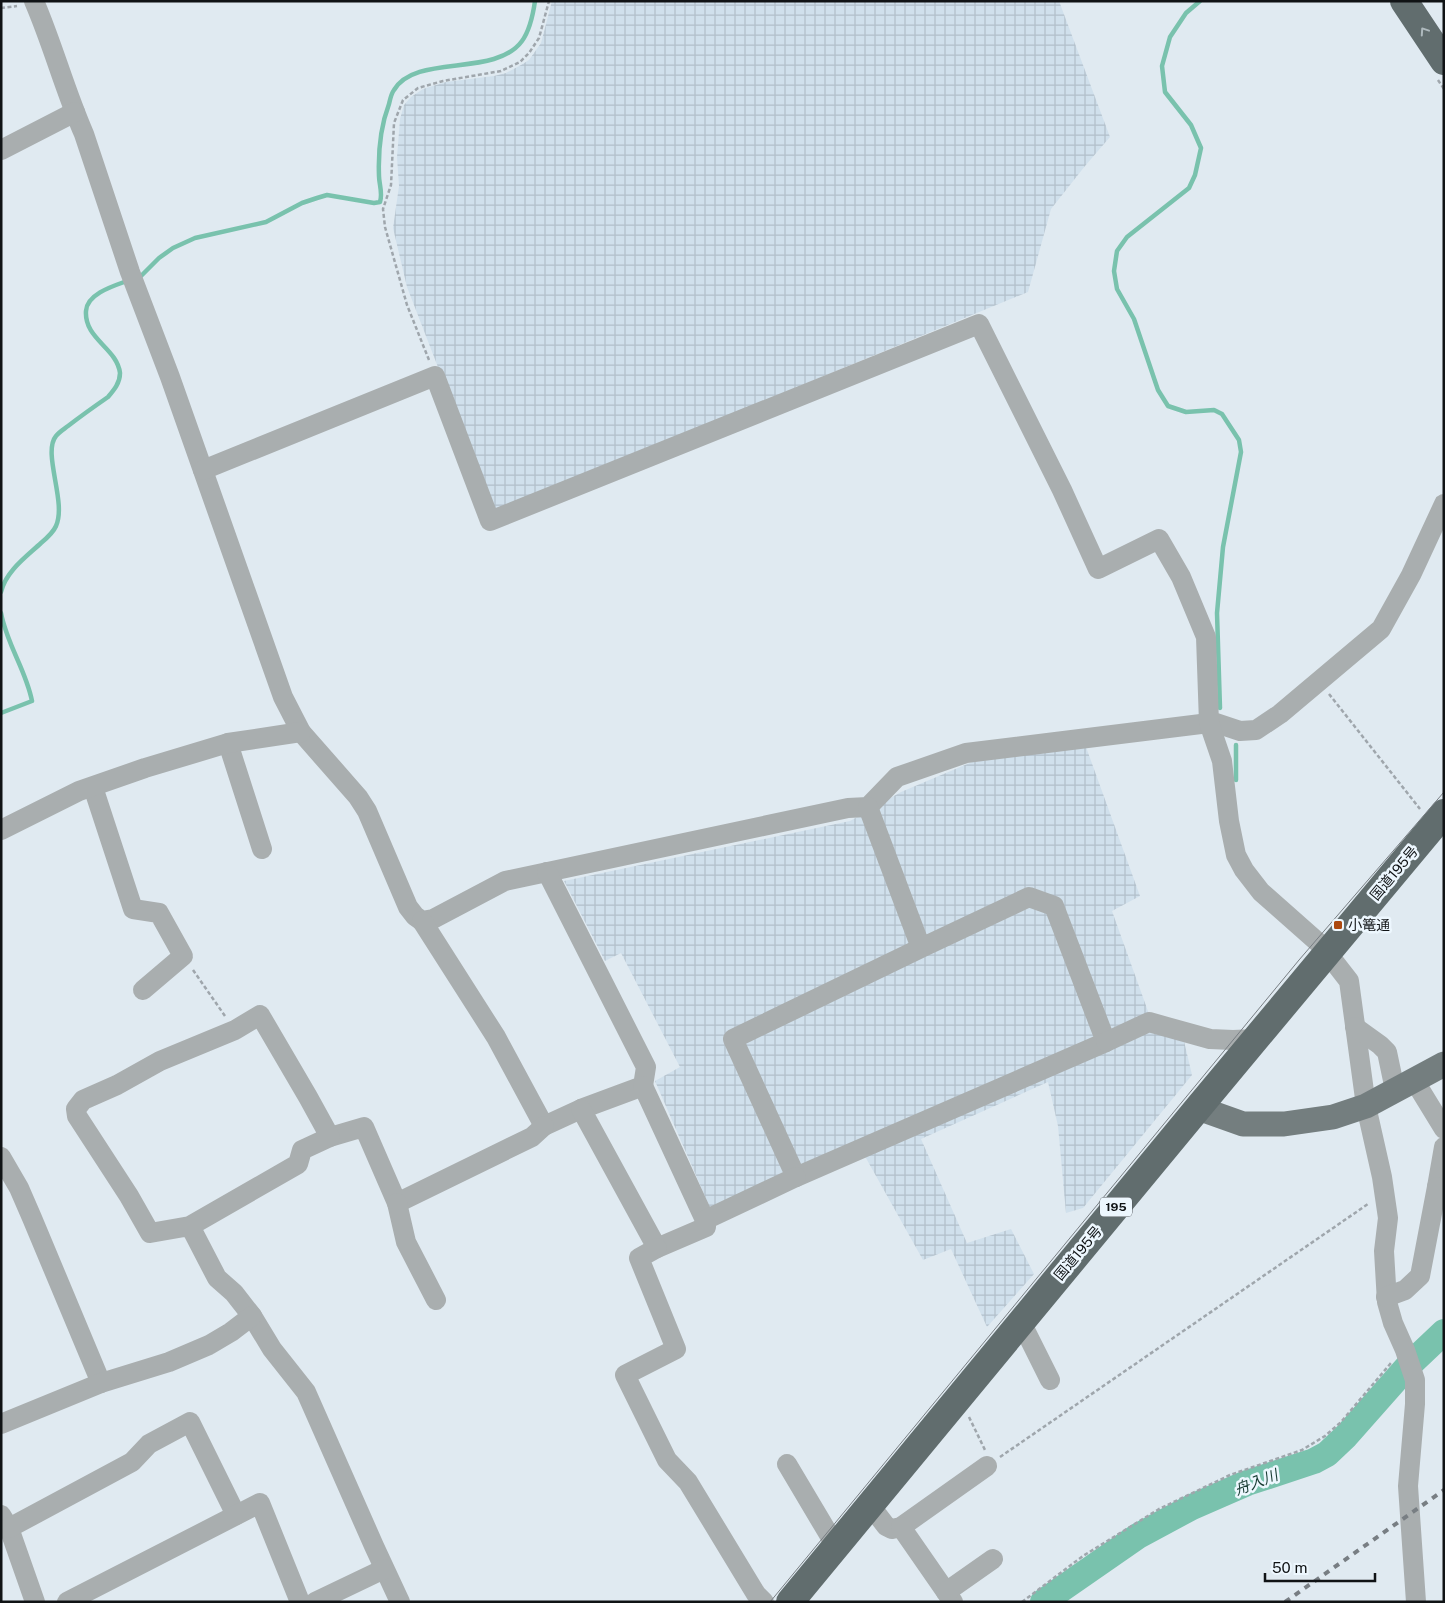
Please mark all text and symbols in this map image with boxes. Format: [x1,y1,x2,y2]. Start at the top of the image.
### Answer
one-way arrow [1421,28,1430,37]
street label: 国道195号 [1367,843,1421,903]
place label: 小篭通 [1348,917,1390,933]
marker: 小篭通 [1332,919,1344,931]
road number: 195 [1100,1198,1132,1216]
street label: 国道195号 [1051,1223,1105,1283]
water label: 舟入川 [1232,1465,1282,1498]
scale bar [1265,1550,1375,1582]
text: 50 m [1272,1559,1307,1576]

